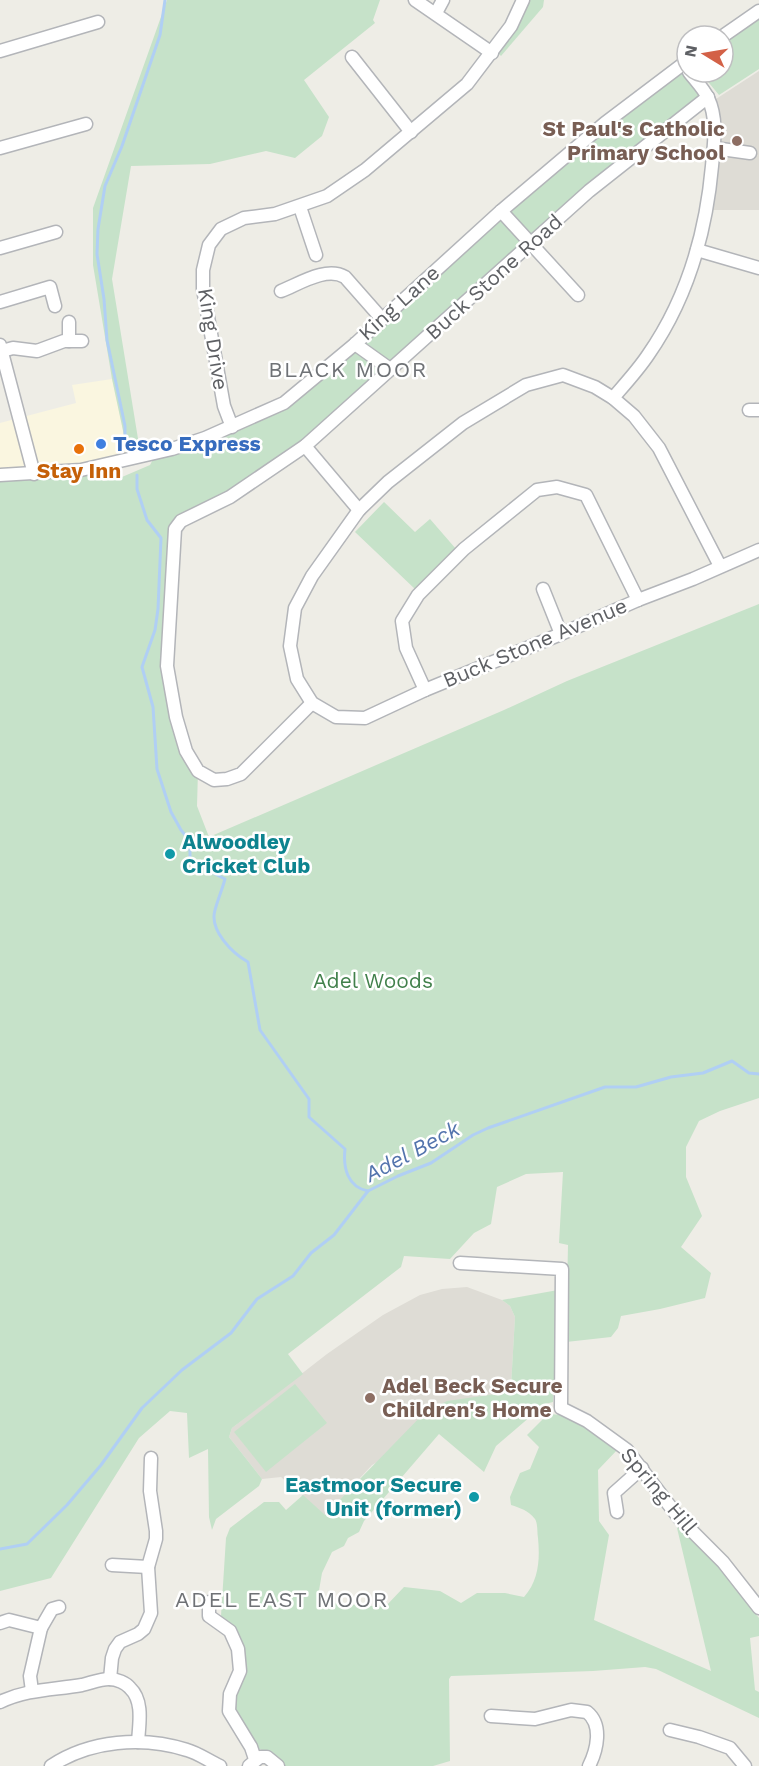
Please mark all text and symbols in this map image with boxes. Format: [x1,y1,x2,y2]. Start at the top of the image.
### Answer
north arrow [675,24,735,84]
text: N [680,44,701,59]
place label: St Paul's Catholic Primary School [542,116,725,165]
marker: St Paul's Catholic Primary School [730,134,744,148]
street label: Buck Stone Road [420,209,567,345]
street label: King Lane [353,260,444,345]
street label: King Drive [193,286,234,392]
district label: BLACK MOOR [268,357,428,382]
place label: Tesco Express [113,431,261,456]
marker: Tesco Express [94,437,108,451]
marker: Stay Inn [72,442,86,456]
place label: Stay Inn [37,458,121,483]
street label: Buck Stone Avenue [439,592,631,693]
place label: Alwoodley Cricket Club [182,829,310,878]
marker: Alwoodley Cricket Club [163,847,177,861]
park label: Adel Woods [313,968,433,993]
water label: Adel Beck [360,1116,465,1187]
place label: Adel Beck Secure Children's Home [382,1373,563,1422]
marker: Adel Beck Secure Children's Home [363,1391,377,1405]
street label: Spring Hill [616,1442,703,1540]
place label: Eastmoor Secure Unit (former) [285,1472,462,1521]
marker: Eastmoor Secure Unit (former) [467,1490,481,1504]
district label: ADEL EAST MOOR [175,1587,389,1612]

